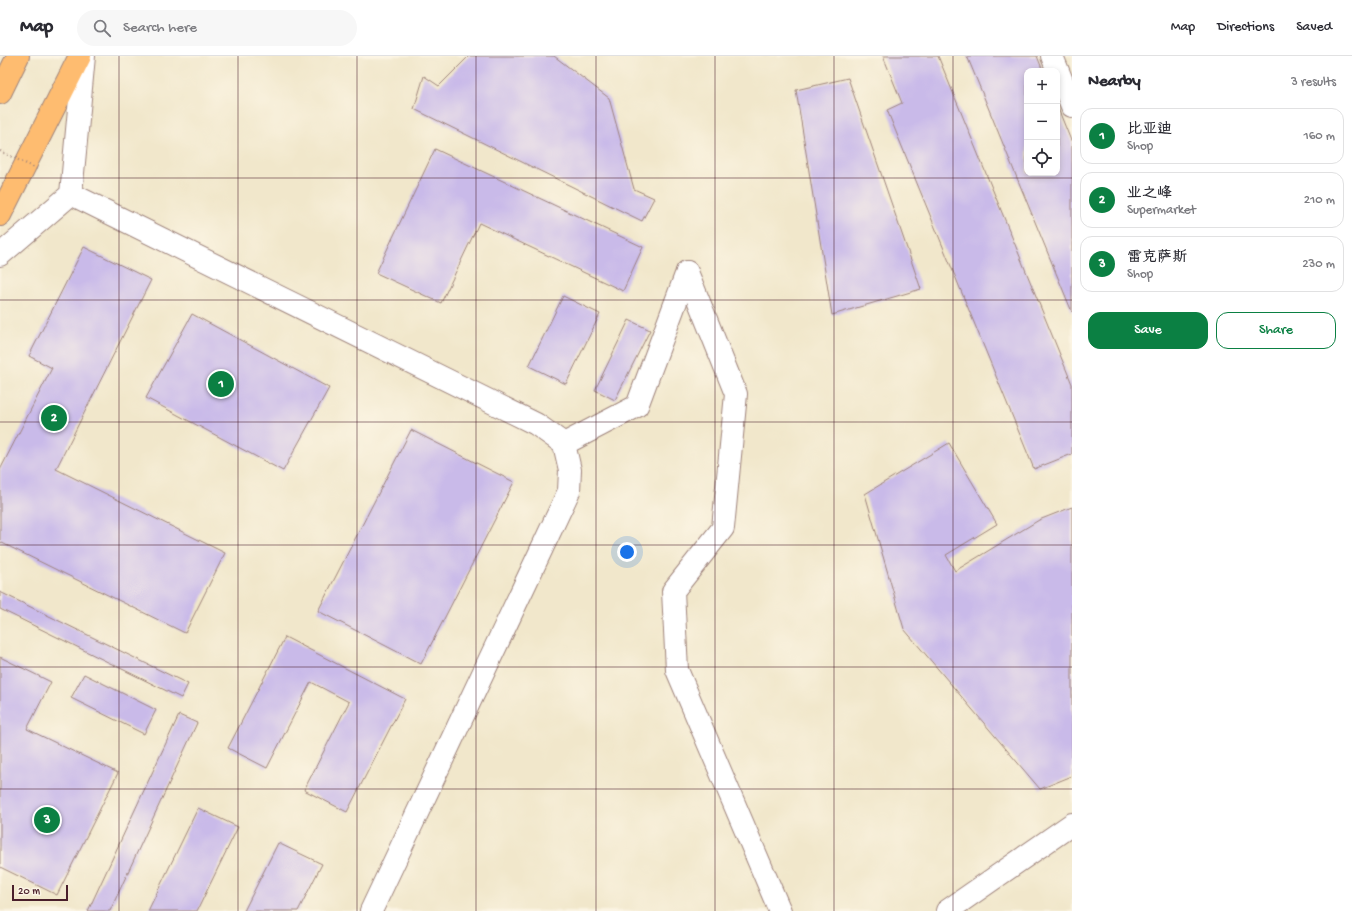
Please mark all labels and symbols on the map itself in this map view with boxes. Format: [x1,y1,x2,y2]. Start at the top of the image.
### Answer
pin: 1 [208,369,234,399]
pin: 2 [41,403,67,433]
your location [617,542,637,562]
pin: 3 [34,805,60,835]
scale bar [12,883,68,902]

